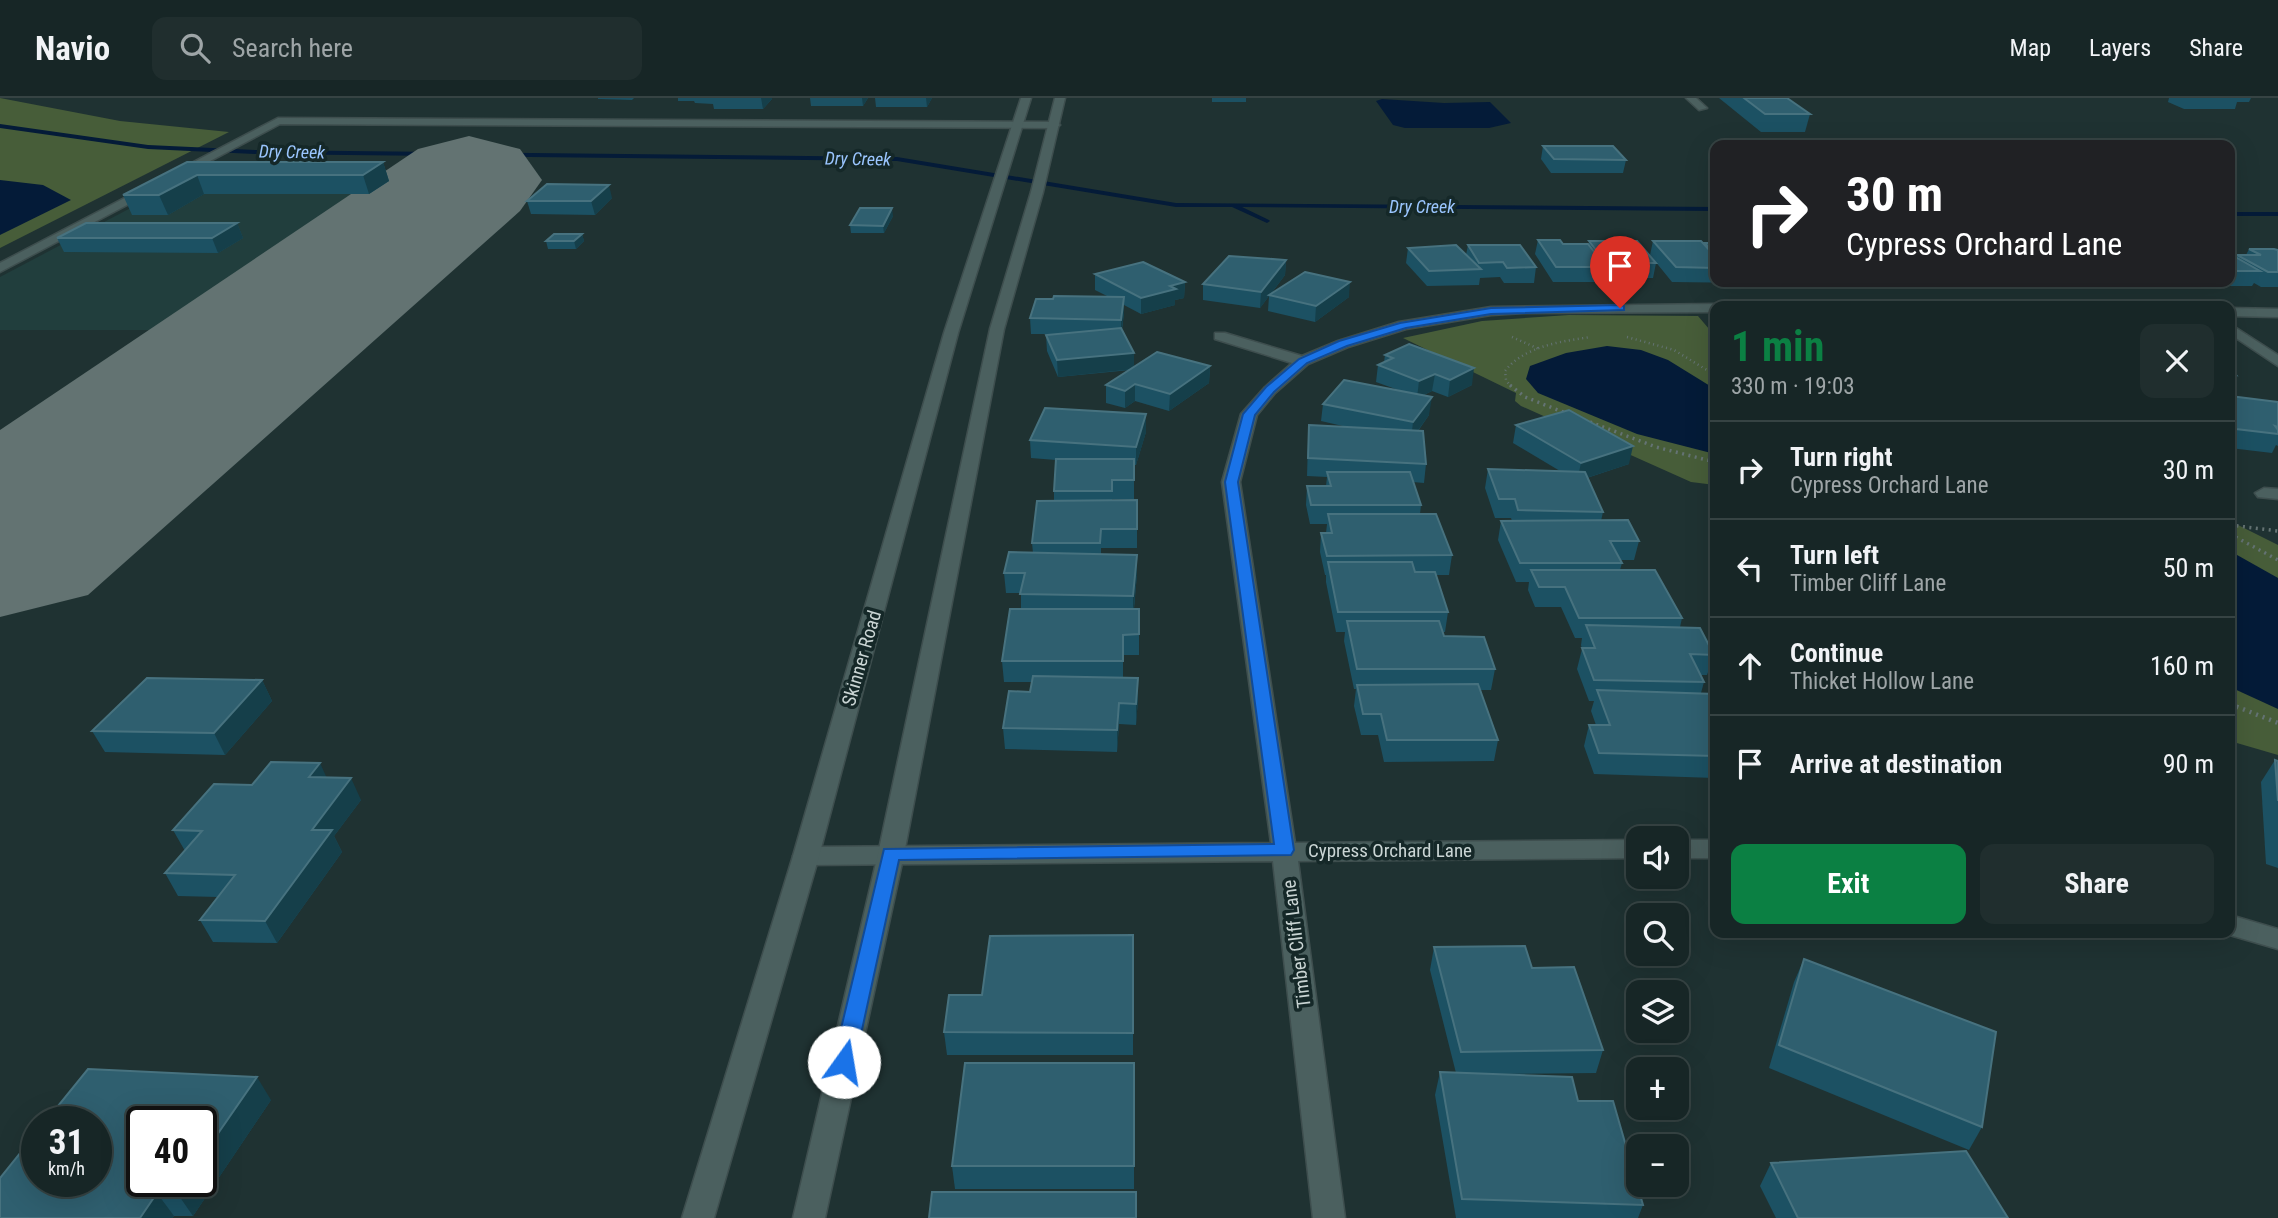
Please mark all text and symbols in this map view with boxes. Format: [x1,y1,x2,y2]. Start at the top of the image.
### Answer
search box [152,17,642,80]
text: Navio [35,29,110,68]
icon: search [176,29,214,67]
text: Search here [232,33,353,63]
text: Map [2010,34,2051,62]
text: Layers [2089,34,2151,62]
text: Share [2189,34,2243,62]
water label: Dry Creek [259,140,326,163]
water label: Dry Creek [825,147,892,170]
text: 30 m [1846,166,1943,223]
icon: right [1731,168,1822,259]
water label: Dry Creek [1389,196,1456,217]
text: Cypress Orchard Lane [1846,225,2122,263]
pin [1590,236,1650,308]
icon: arrive [1601,247,1639,285]
text: 1 min [1731,322,1824,371]
button: close [2140,324,2214,398]
text: 330 m · 19:03 [1731,373,1855,400]
text: Turn right [1790,442,1892,472]
icon: right [1731,451,1769,489]
text: 30 m [2163,455,2214,485]
text: Cypress Orchard Lane [1790,472,1989,499]
text: Turn left [1790,540,1879,570]
icon: left [1731,549,1769,587]
text: 50 m [2163,553,2214,583]
text: Timber Cliff Lane [1790,570,1946,597]
street label: Skinner Road [837,608,886,709]
text: Continue [1790,638,1883,668]
icon: ahead [1731,647,1769,685]
text: 160 m [2150,651,2214,681]
text: Thicket Hollow Lane [1790,668,1974,695]
icon: arrive [1731,745,1769,783]
text: Arrive at destination [1790,749,2002,779]
text: 90 m [2163,749,2214,779]
map controls [1626,826,1689,1197]
button: sound [1626,826,1689,889]
street label: Cypress Orchard Lane [1308,839,1472,862]
button: Exit [1731,844,1966,924]
button: Share [1980,844,2214,924]
street label: Timber Cliff Lane [1277,878,1316,1009]
button: search [1626,903,1689,966]
button: layers [1626,980,1689,1043]
position arrow [807,1025,881,1099]
button: + [1626,1057,1689,1120]
speed limit sign: 40 [126,1106,217,1197]
text: 31 [49,1122,84,1163]
button: − [1626,1134,1689,1197]
text: km/h [48,1158,85,1179]

